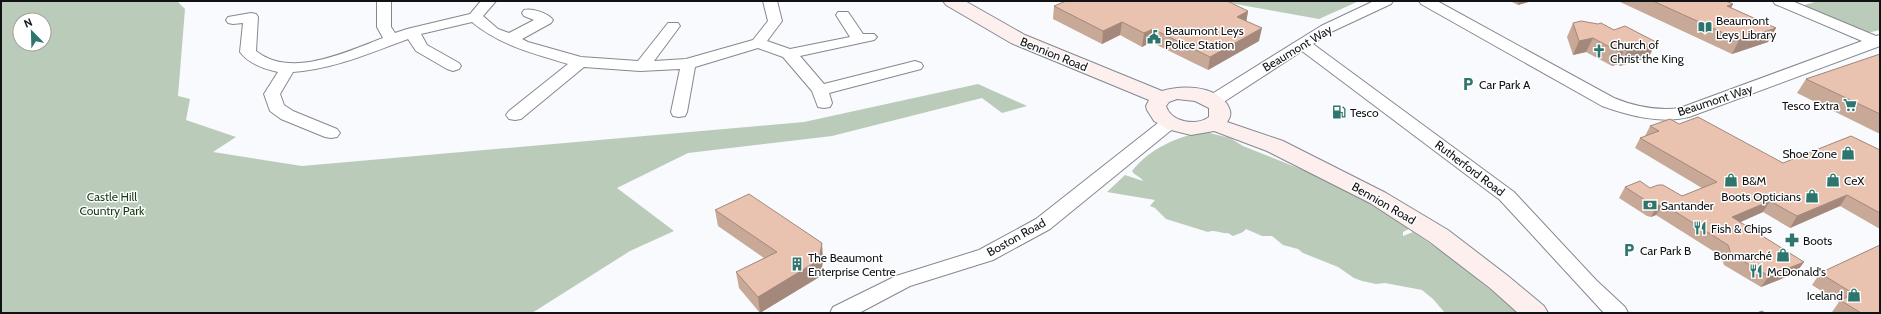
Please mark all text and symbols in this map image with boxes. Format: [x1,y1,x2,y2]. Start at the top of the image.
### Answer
north arrow [12,12,52,52]
place label: Beaumont Leys Library [1716,13,1776,42]
text: N [22,15,34,31]
library icon: Beaumont Leys Library [1697,19,1713,35]
street label: Beaumont Way [1260,21,1334,75]
place label: Beaumont Leys Police Station [1165,23,1244,52]
public building icon: Beaumont Leys Police Station [1146,29,1162,45]
street label: Bennion Road [1018,34,1090,74]
place label: Church of Christ the King [1610,37,1685,66]
church icon: Church of Christ the King [1591,43,1607,59]
parking icon: Car Park A [1460,76,1476,92]
place label: Car Park A [1479,77,1531,92]
street label: Beaumont Way [1675,81,1755,119]
supermarket icon: Tesco Extra [1842,97,1858,113]
place label: Tesco Extra [1782,98,1839,113]
fuel station icon: Tesco [1331,104,1347,120]
place label: Tesco [1350,105,1379,120]
street label: Rutherford Road [1432,137,1508,199]
shop icon: Shoe Zone [1840,145,1856,161]
place label: Shoe Zone [1782,146,1837,161]
shop icon: B&M [1723,172,1739,188]
shop icon: CeX [1825,172,1841,188]
place label: B&M [1742,173,1766,188]
place label: CeX [1844,173,1865,188]
street label: Bennion Road [1349,179,1419,227]
shop icon: Boots Opticians [1804,188,1820,204]
park label: Castle Hill Country Park [80,189,145,218]
place label: Boots Opticians [1721,189,1801,204]
bank icon: Santander [1642,197,1658,213]
place label: Santander [1661,198,1714,213]
street label: Boston Road [984,215,1048,259]
restaurant icon: Fish & Chips [1692,220,1708,236]
place label: Fish & Chips [1711,221,1772,236]
pharmacy icon: Boots [1784,232,1800,248]
place label: Boots [1803,233,1832,248]
parking icon: Car Park B [1621,242,1637,258]
place label: Car Park B [1640,243,1691,258]
shop icon: Bonmarché [1775,247,1791,263]
place label: Bonmarché [1714,248,1772,263]
place label: The Beaumont Enterprise Centre [808,250,896,279]
building icon: The Beaumont Enterprise Centre [789,256,805,272]
restaurant icon: McDonald's [1748,263,1764,279]
place label: McDonald's [1767,264,1826,279]
shop icon: Iceland [1846,287,1862,303]
place label: Iceland [1807,288,1843,303]

